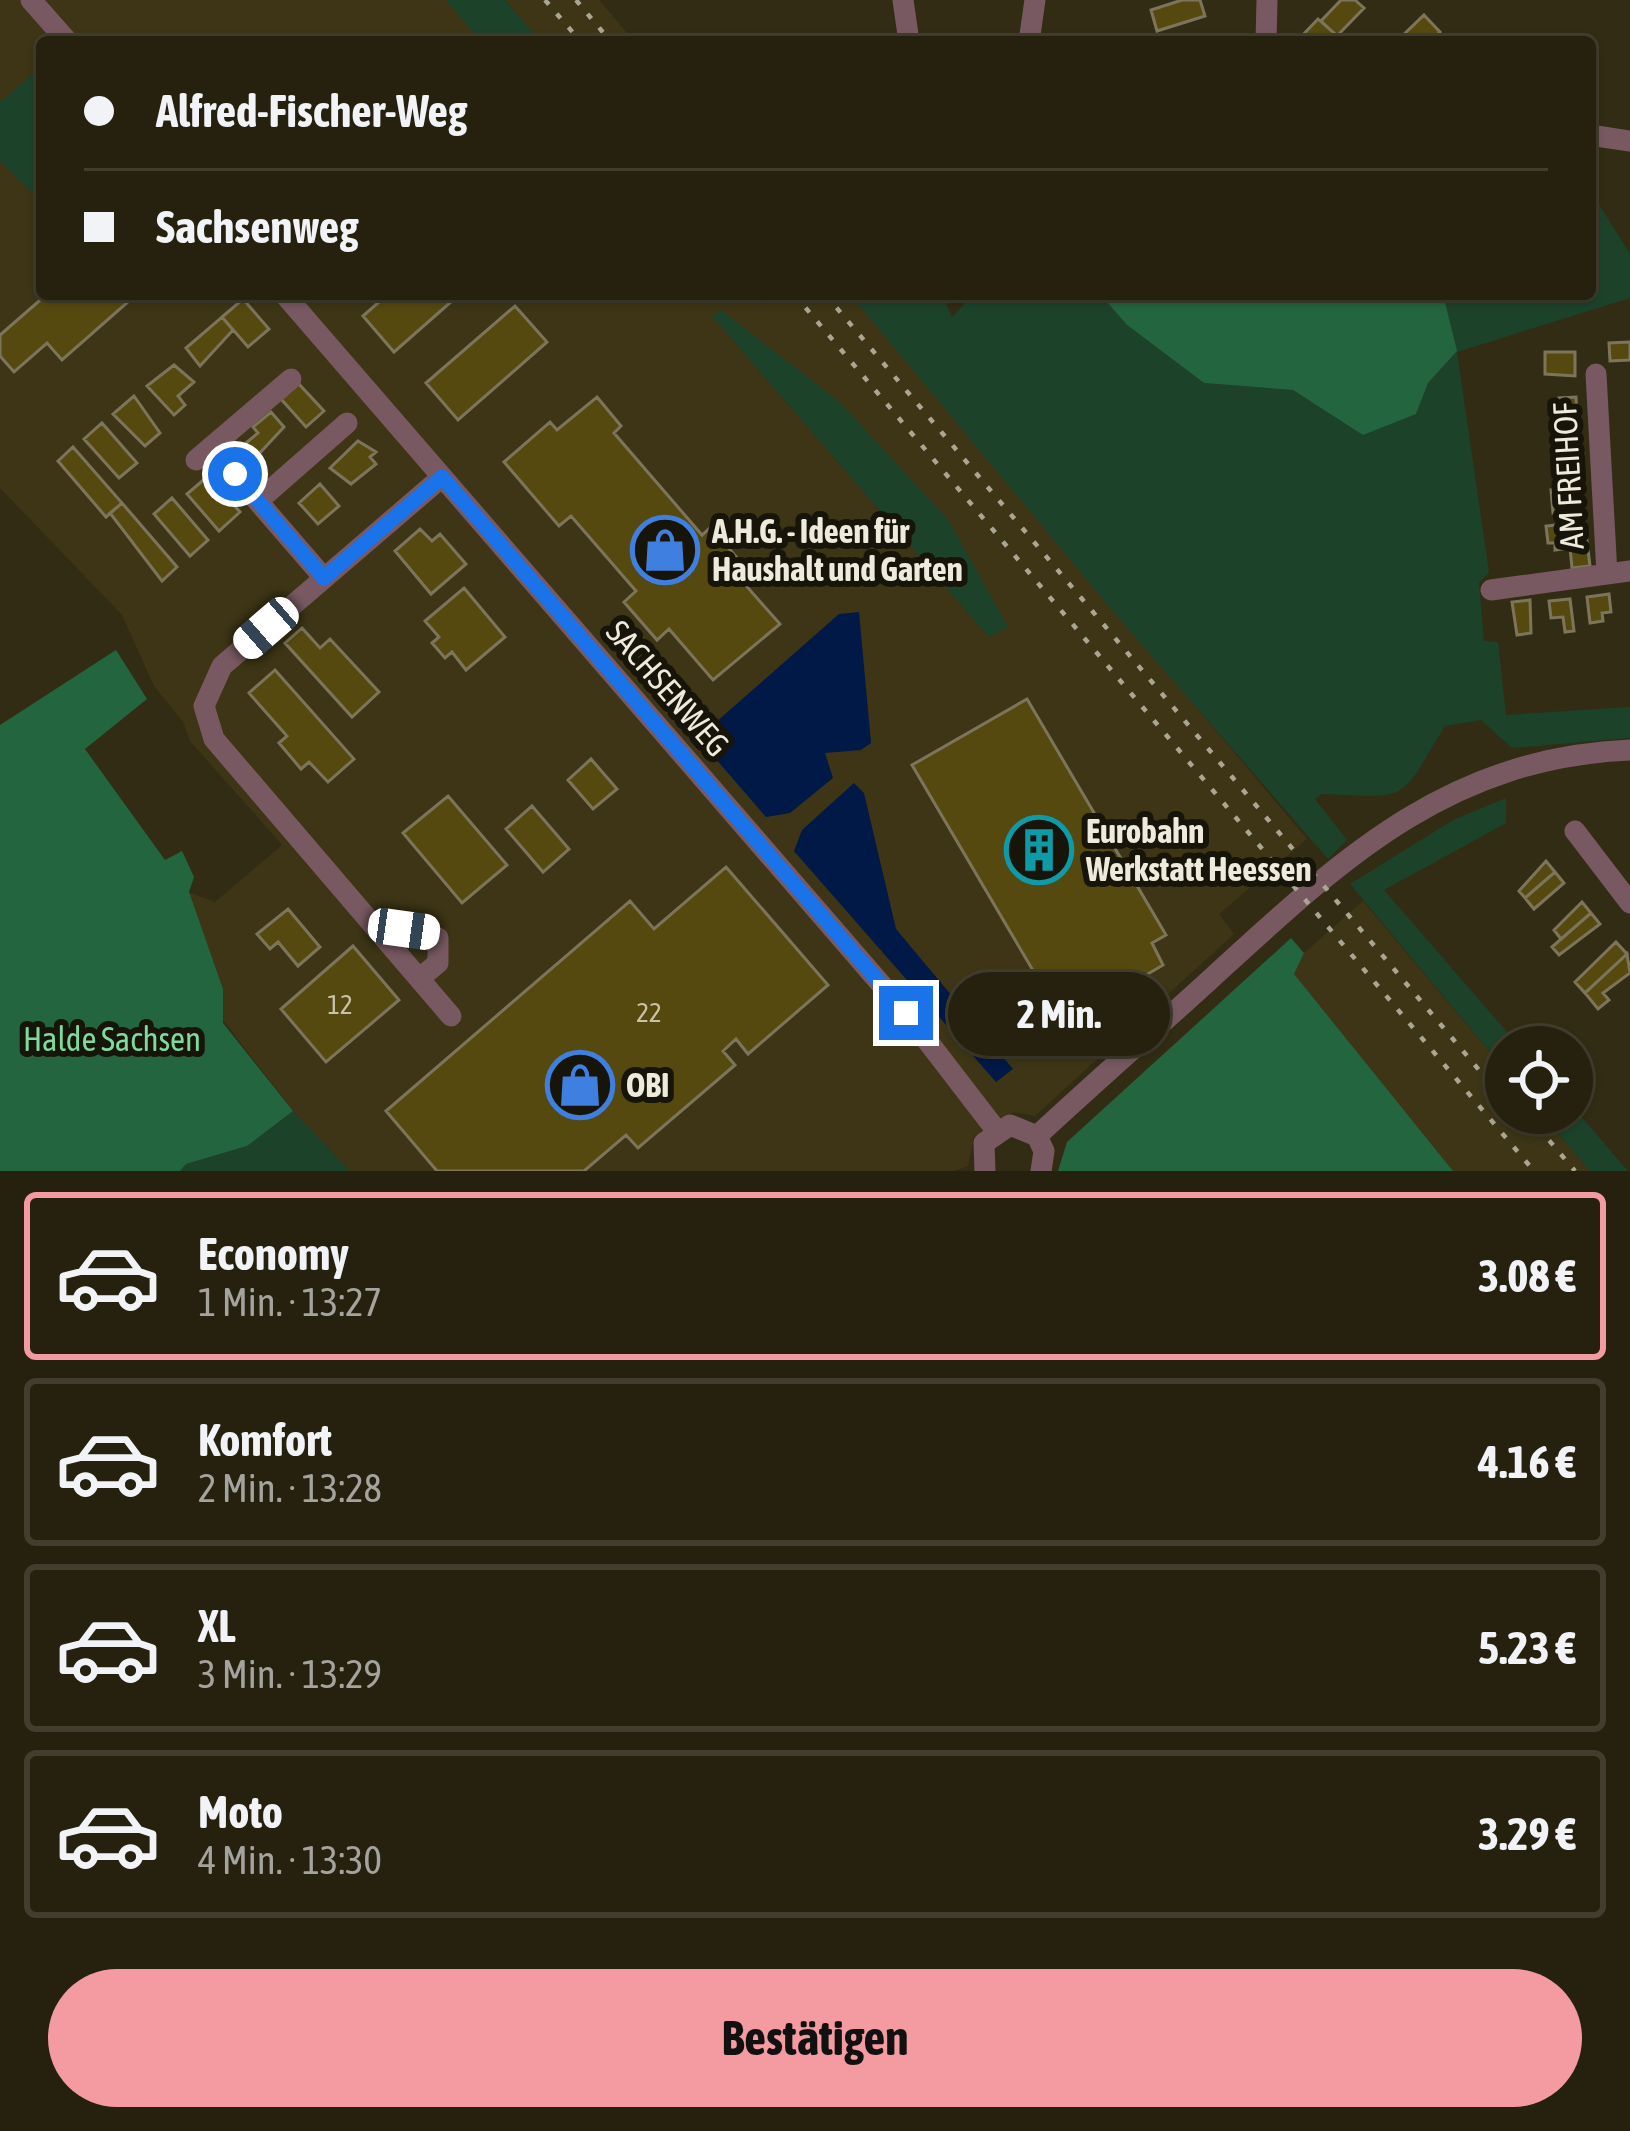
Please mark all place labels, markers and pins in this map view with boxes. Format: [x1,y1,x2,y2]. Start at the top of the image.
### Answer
place label: A.H.G. - Ideen für Haushalt und Garten [711,512,963,588]
shop icon: A.H.G. - Ideen für Haushalt und Garten [630,515,700,585]
place label: Eurobahn Werkstatt Heessen [1085,812,1311,888]
building icon: Eurobahn Werkstatt Heessen [1004,815,1074,885]
shop icon: OBI [545,1050,615,1120]
place label: OBI [626,1066,669,1104]

